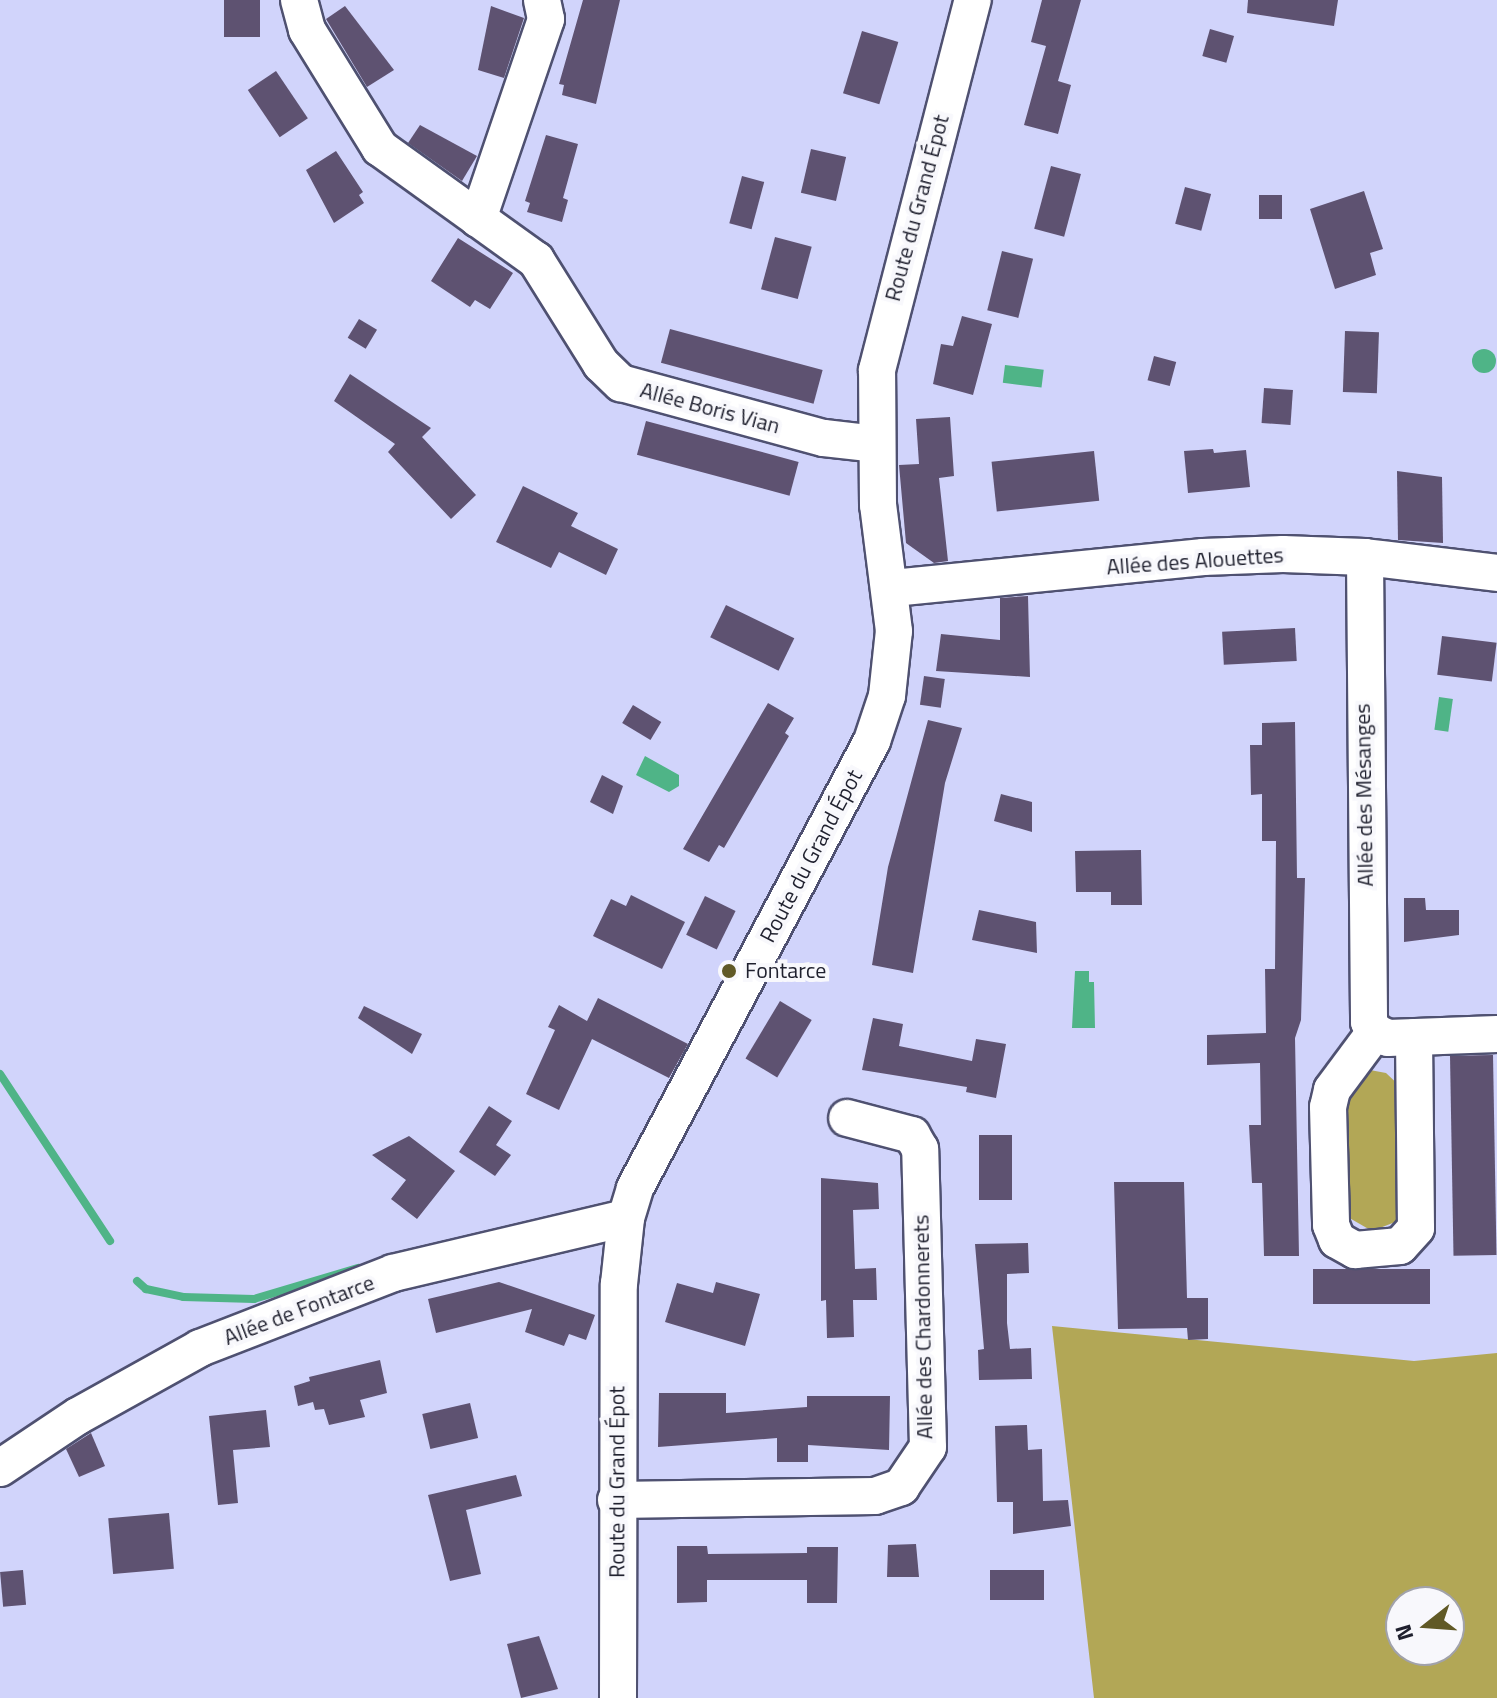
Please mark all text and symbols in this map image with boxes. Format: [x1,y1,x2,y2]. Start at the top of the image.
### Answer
street label: Route du Grand Épot [879,112,955,304]
street label: Allée Boris Vian [637,377,783,439]
street label: Allée des Alouettes [1106,542,1284,580]
street label: Allée des Mésanges [1349,703,1379,887]
street label: Route du Grand Épot [754,765,868,947]
place label: Fontarce [745,958,826,984]
marker: Fontarce [720,962,738,980]
street label: Allée des Chardonnerets [908,1214,938,1440]
street label: Allée de Fontarce [220,1269,378,1351]
street label: Route du Grand Épot [604,1386,630,1578]
north arrow [1385,1586,1465,1666]
text: N [1385,1620,1422,1645]

